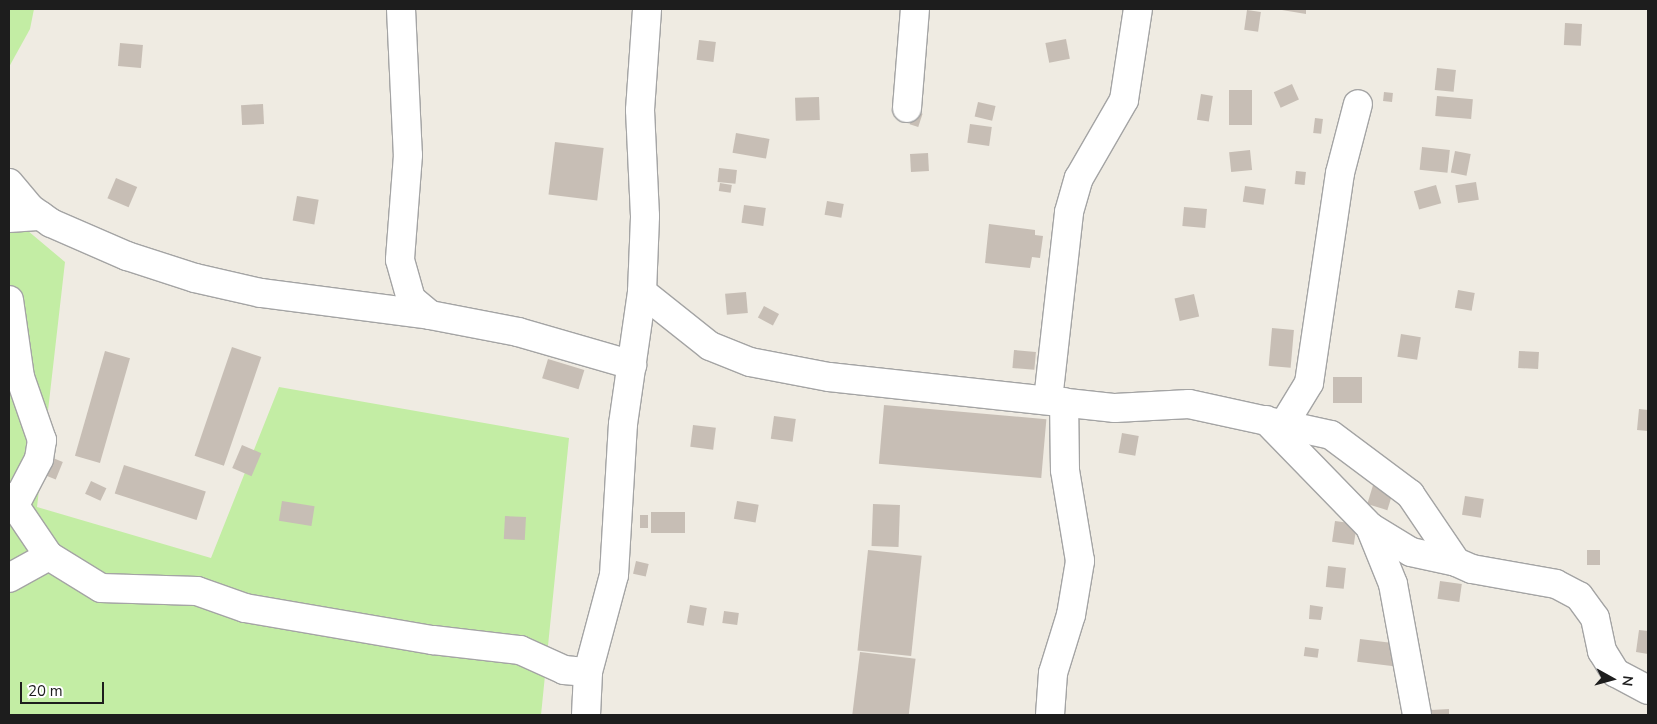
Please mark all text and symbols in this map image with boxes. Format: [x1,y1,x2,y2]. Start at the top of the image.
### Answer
north arrow [1587,654,1637,704]
scale bar [22,672,106,704]
text: N [1617,675,1637,687]
text: 20 m [28,681,63,701]

